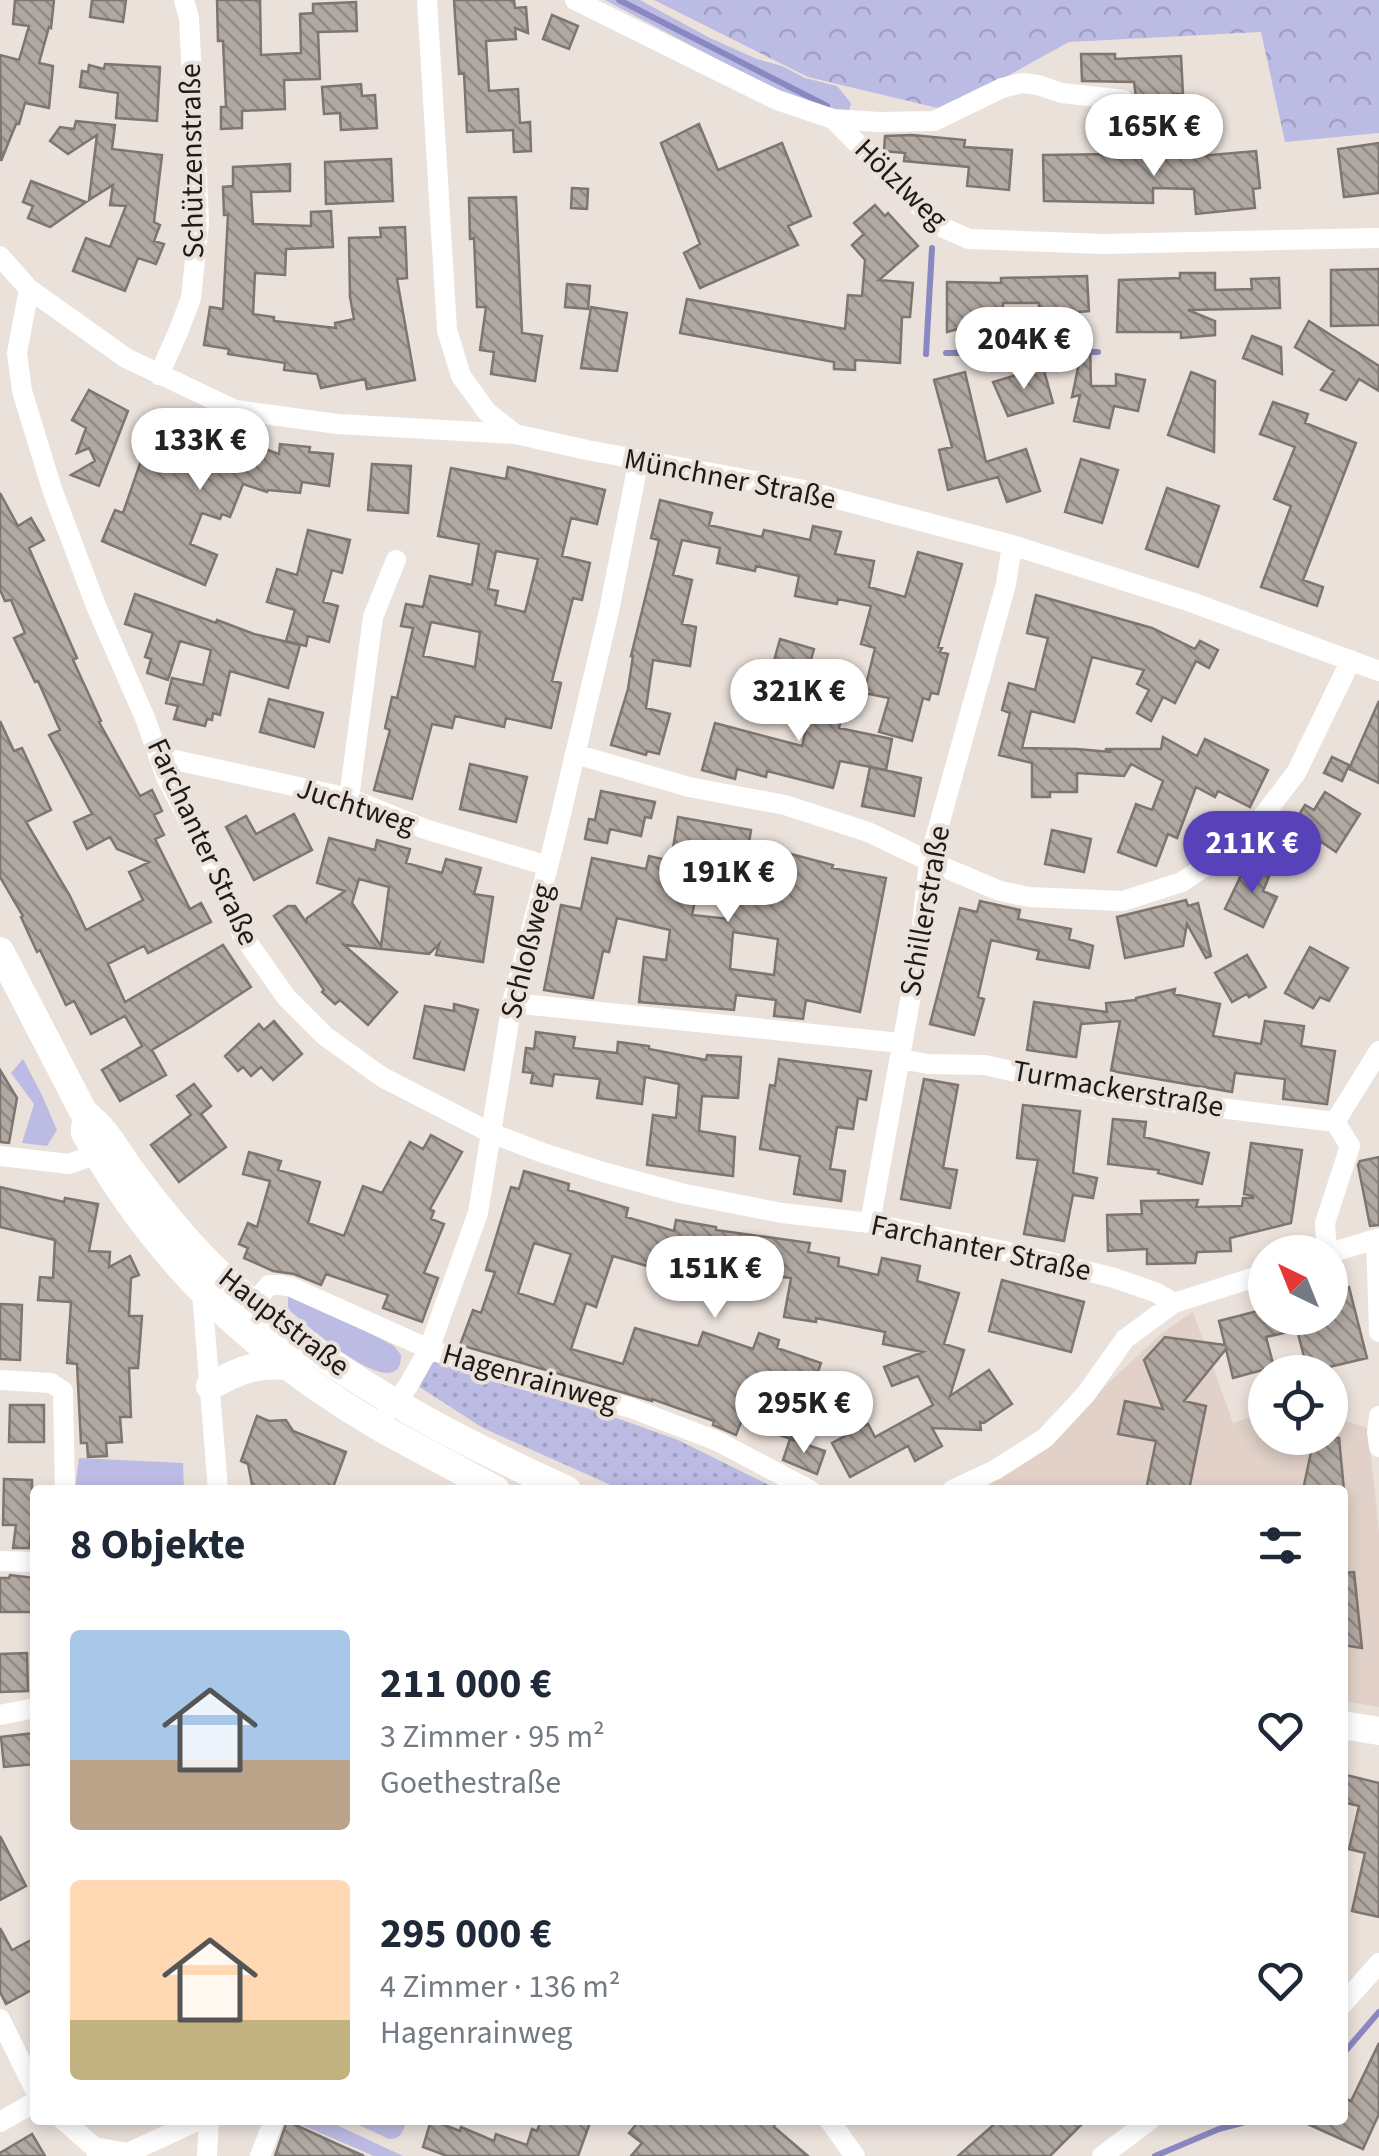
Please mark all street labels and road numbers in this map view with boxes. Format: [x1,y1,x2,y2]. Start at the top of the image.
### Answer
street label: Schützenstraße [169,63,215,259]
street label: Hölzlweg [845,129,957,239]
street label: Münchner Straße [621,437,839,521]
street label: Farchanter Straße [136,731,270,953]
street label: Juchtweg [291,767,421,845]
street label: Schillerstraße [889,822,961,1000]
street label: Schloßweg [489,879,565,1023]
street label: Turmackerstraße [1009,1049,1227,1129]
street label: Farchanter Straße [867,1204,1095,1292]
street label: Hauptstraße [209,1257,359,1387]
street label: Hagenrainweg [437,1332,623,1424]

